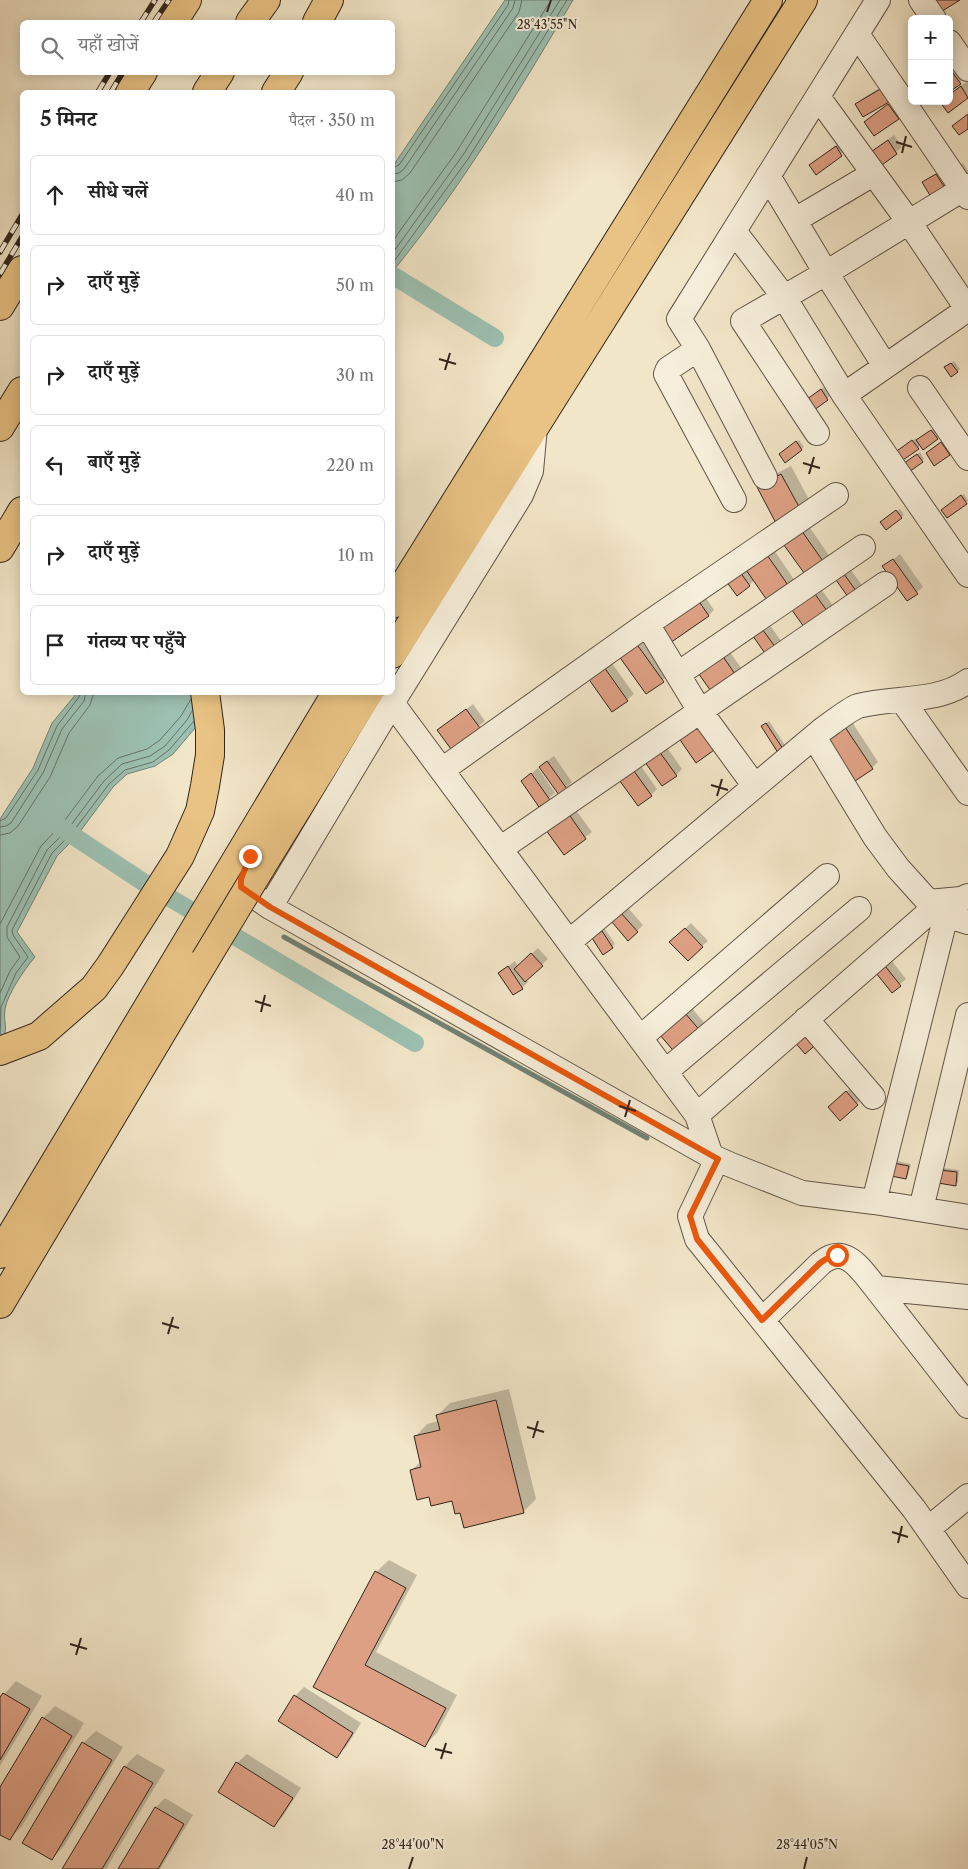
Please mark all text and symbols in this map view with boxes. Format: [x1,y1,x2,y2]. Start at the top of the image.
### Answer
map controls [908,15,953,105]
button: + [908,15,953,60]
text: 28°43'55"N [517,17,577,32]
search box [20,20,395,75]
text: यहाँ खोजें [78,33,139,56]
icon: search [38,34,66,62]
button: − [908,60,953,105]
text: 5 मिनट [40,106,97,131]
text: पैदल · 350 m [289,110,375,130]
text: सीधे चलें [88,180,148,203]
icon: ahead [41,181,69,209]
text: 40 m [335,185,374,205]
text: दाएँ मुड़ें [88,270,139,293]
icon: right [41,271,69,299]
text: 50 m [336,275,374,295]
text: दाएँ मुड़ें [88,360,139,383]
icon: right [41,361,69,389]
text: 30 m [336,365,374,385]
text: बाएँ मुड़ें [88,450,140,473]
icon: left [41,451,69,479]
text: 220 m [326,455,374,475]
text: दाएँ मुड़ें [88,540,139,563]
icon: right [41,541,69,569]
text: 10 m [338,545,374,565]
text: गंतव्य पर पहुँचे [88,630,185,653]
icon: arrive [41,631,69,659]
route end [239,845,262,868]
route start [826,1244,849,1267]
text: 28°44'00"N [381,1837,445,1852]
text: 28°44'05"N [776,1837,838,1852]

